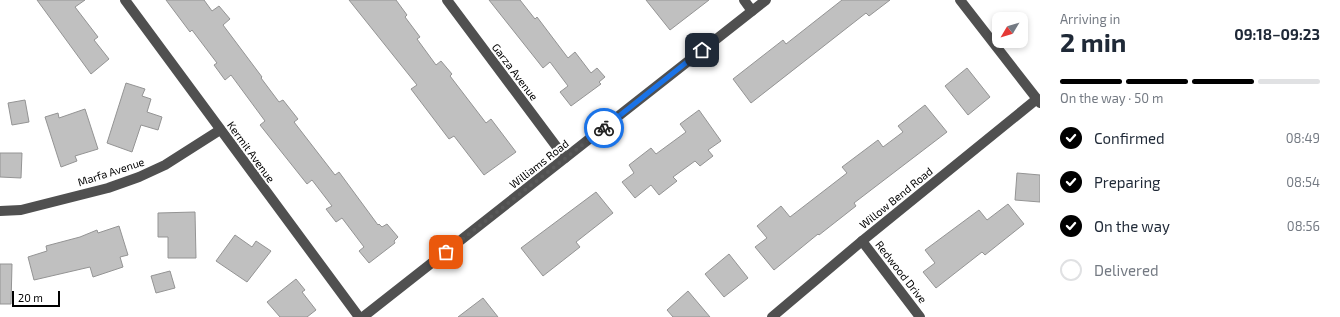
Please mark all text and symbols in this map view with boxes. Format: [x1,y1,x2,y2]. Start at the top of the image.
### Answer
text: Arriving in [1060,11,1120,27]
north arrow [992,12,1028,48]
map controls [992,12,1028,48]
text: 09:18–09:23 [1234,25,1320,43]
text: 2 min [1060,26,1126,57]
pin [685,33,719,67]
icon: home [691,39,713,61]
street label: Garza Avenue [490,41,541,103]
text: On the way · 50 m [1060,90,1163,106]
courier [584,108,624,148]
icon: bike [593,117,615,139]
street label: Kermit Avenue [225,119,278,185]
icon: check [1060,127,1082,149]
text: Confirmed [1094,129,1165,147]
text: 08:49 [1286,130,1320,146]
street label: Williams Road [507,136,571,191]
street label: Marfa Avenue [76,155,146,188]
street label: Willow Bend Road [856,164,935,231]
icon: check [1060,171,1082,193]
text: Preparing [1094,173,1160,191]
text: 08:54 [1286,174,1320,190]
icon: check [1060,215,1082,237]
text: On the way [1094,217,1170,235]
text: 08:56 [1287,218,1320,234]
pin [429,235,463,269]
street label: Redwood Drive [873,238,930,305]
icon: bag [435,241,457,263]
text: Delivered [1094,261,1159,279]
scale bar [12,289,60,308]
text: 20 m [18,291,43,304]

